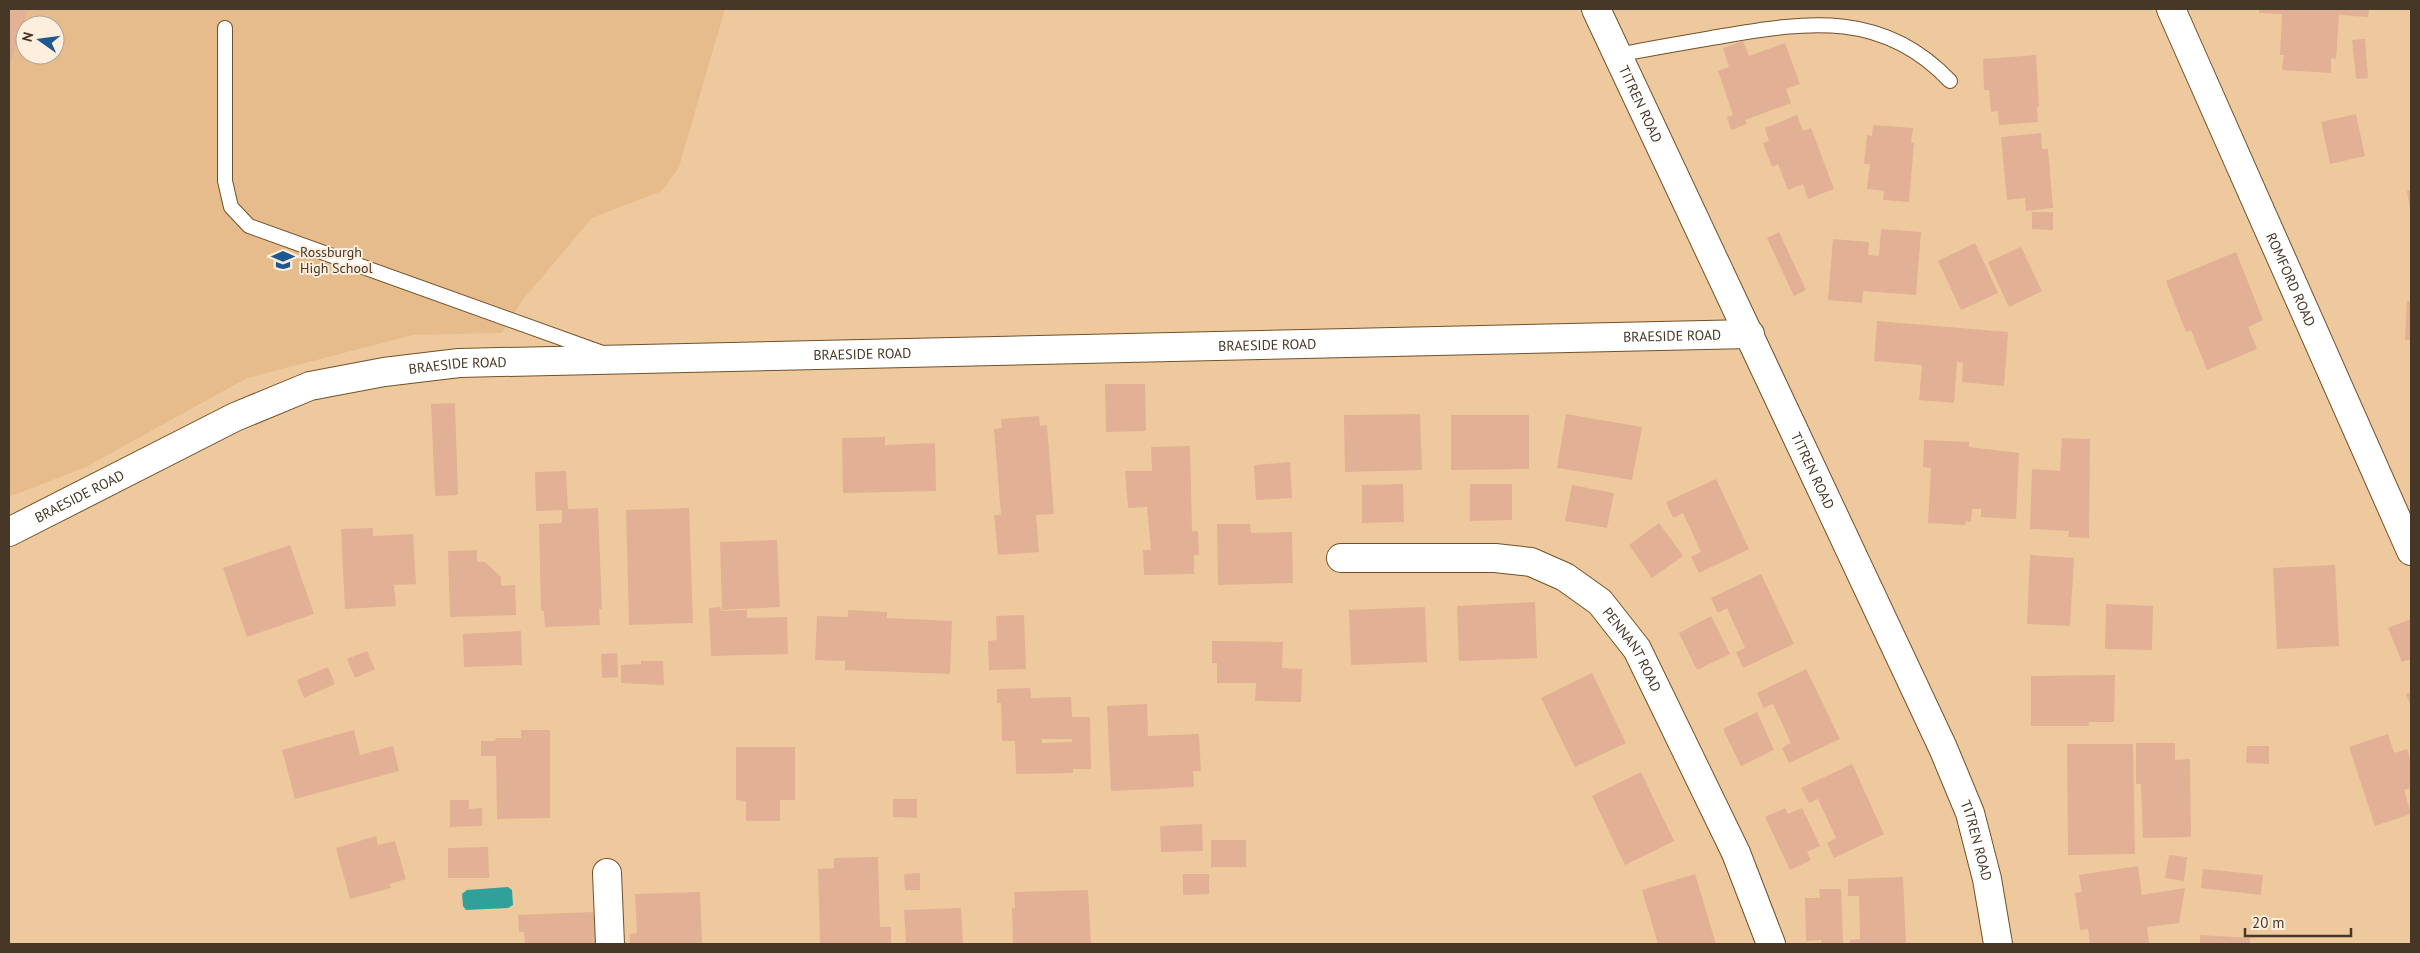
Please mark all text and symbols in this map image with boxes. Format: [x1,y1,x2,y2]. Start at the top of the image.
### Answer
north arrow [15,15,65,65]
text: N [18,30,37,43]
street label: TITREN ROAD [1615,63,1666,145]
street label: ROMFORD ROAD [2262,230,2319,329]
place label: Rossburgh High School [300,243,373,277]
school or university icon: Rossburgh High School [270,247,296,273]
street label: BRAESIDE ROAD [1623,326,1721,346]
street label: BRAESIDE ROAD [1218,335,1316,355]
street label: BRAESIDE ROAD [813,344,912,364]
street label: BRAESIDE ROAD [408,353,507,378]
street label: TITREN ROAD [1787,429,1839,512]
street label: BRAESIDE ROAD [32,466,127,526]
street label: PENNANT ROAD [1599,604,1665,695]
street label: TITREN ROAD [1957,797,1996,883]
scale bar [2245,906,2351,938]
text: 20 m [2252,913,2285,932]

